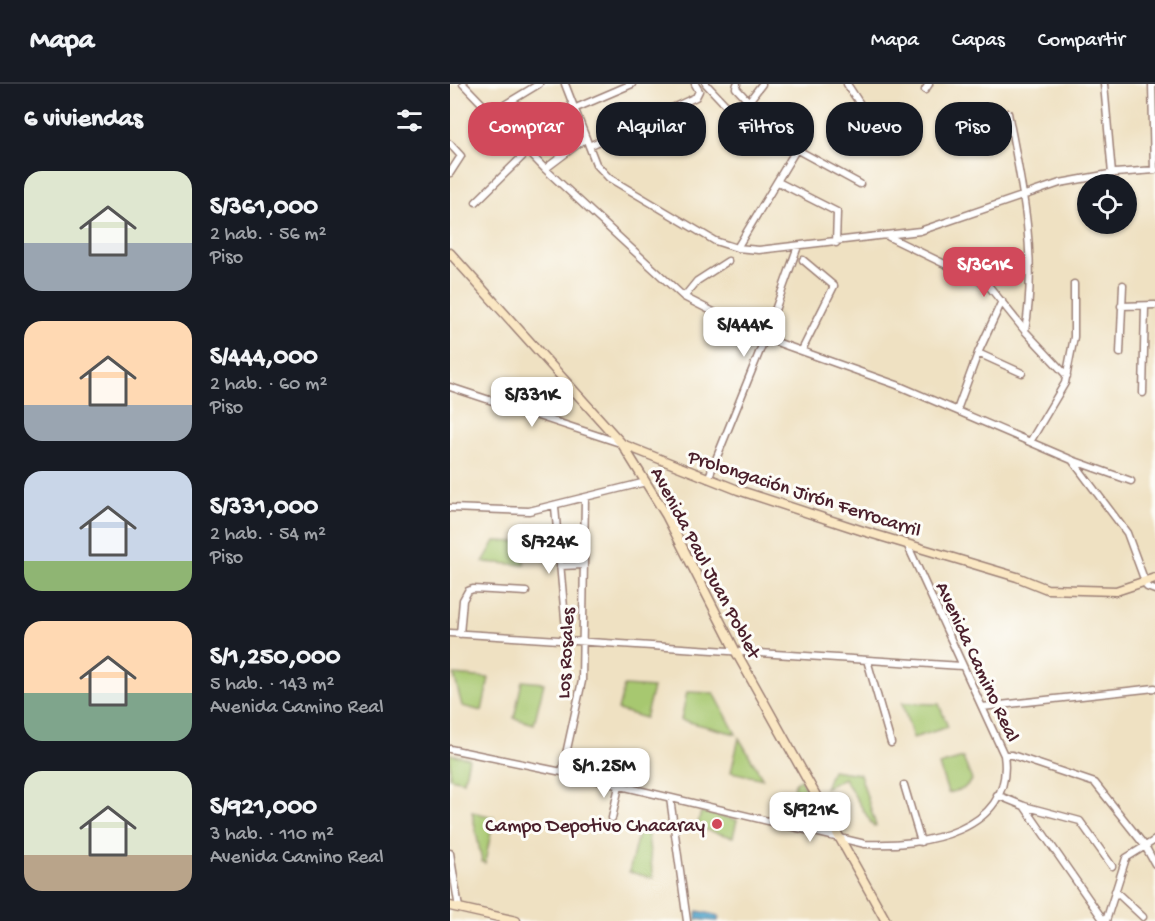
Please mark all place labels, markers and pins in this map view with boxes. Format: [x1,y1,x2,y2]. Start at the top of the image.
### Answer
pin: S/361K [935,247,1033,298]
pin: S/444K [695,307,793,358]
pin: S/331K [483,377,581,428]
pin: S/724K [500,524,598,575]
pin: S/1.25M [549,748,659,799]
pin: S/921K [761,792,859,843]
place label: Campo Depotivo Chacaray [485,816,705,839]
marker: Campo Depotivo Chacaray [710,817,724,831]

